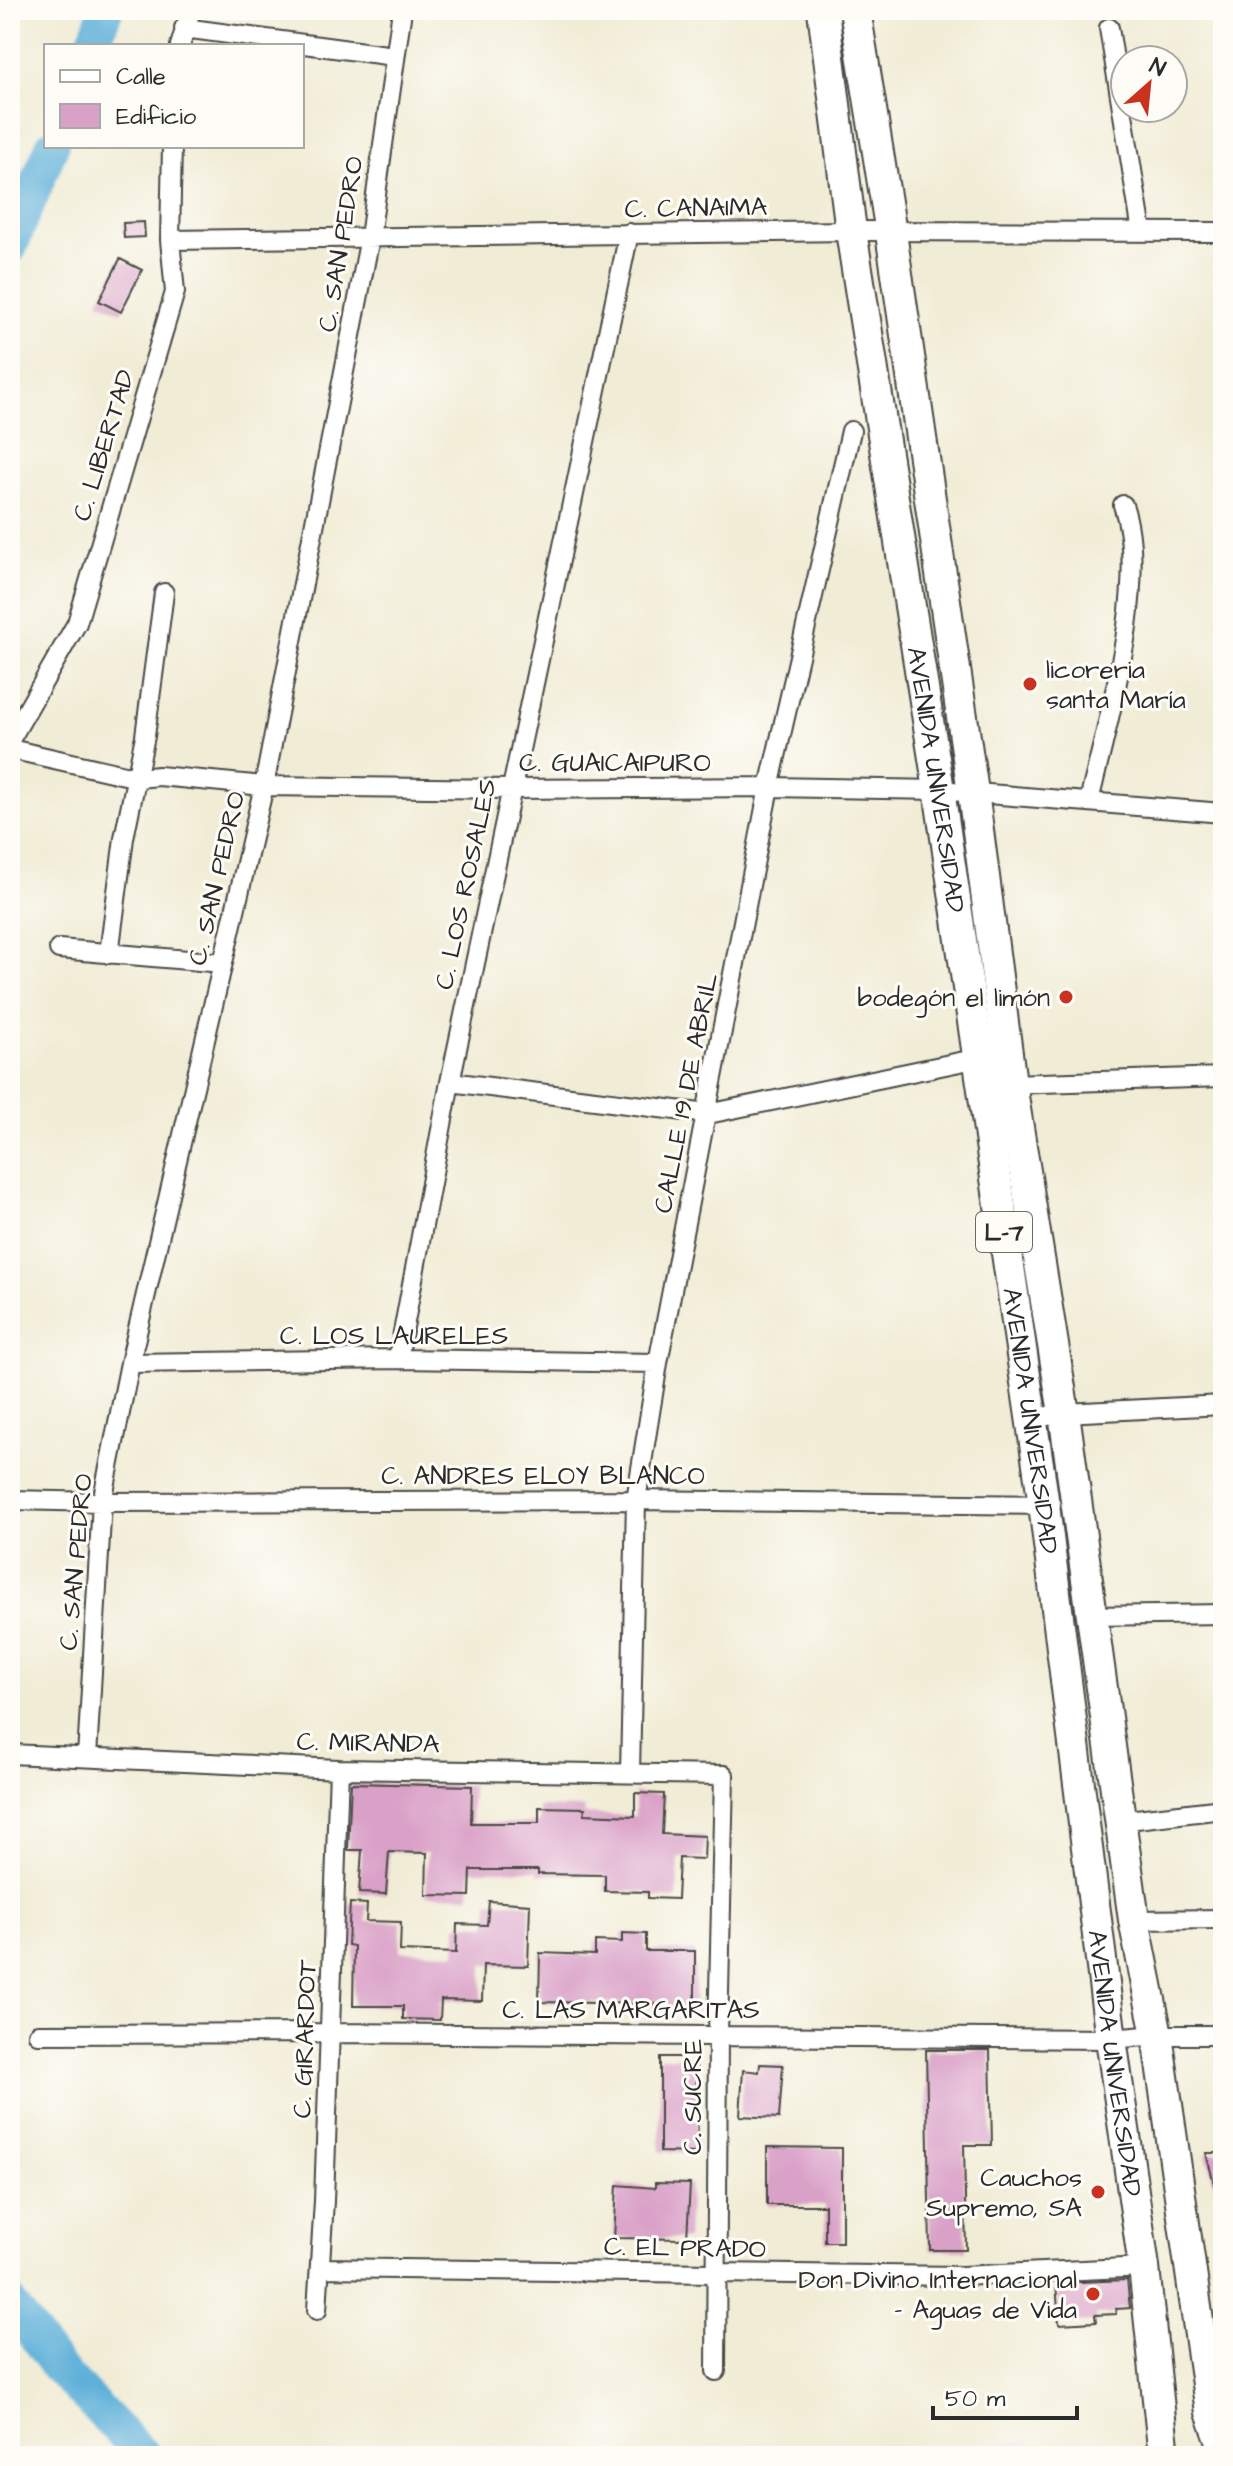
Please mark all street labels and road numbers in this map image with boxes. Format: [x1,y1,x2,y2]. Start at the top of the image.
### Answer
street label: C. SAN PEDRO [309,154,373,335]
street label: C. CANAIMA [624,189,768,227]
street label: C. LIBERTAD [64,365,144,525]
street label: AVENIDA UNIVERSIDAD [898,644,974,915]
street label: C. GUAICAIPURO [519,745,711,781]
street label: C. LOS ROSALES [426,776,506,993]
street label: C. SAN PEDRO [179,788,254,969]
street label: CALLE 19 DE ABRIL [645,970,727,1216]
road number: L-7 [976,1212,1032,1252]
street label: AVENIDA UNIVERSIDAD [993,1285,1067,1556]
street label: C. LOS LAURELES [280,1318,508,1354]
street label: C. ANDRES ELOY BLANCO [381,1458,705,1494]
street label: C. SAN PEDRO [50,1472,102,1652]
street label: C. MIRANDA [296,1724,440,1762]
street label: AVENIDA UNIVERSIDAD [1078,1928,1151,2199]
street label: C. GIRARDOT [284,1958,326,2119]
street label: C. LAS MARGARITAS [502,1992,760,2028]
street label: C. SUCRE [675,2039,711,2155]
street label: C. EL PRADO [604,2229,766,2267]

